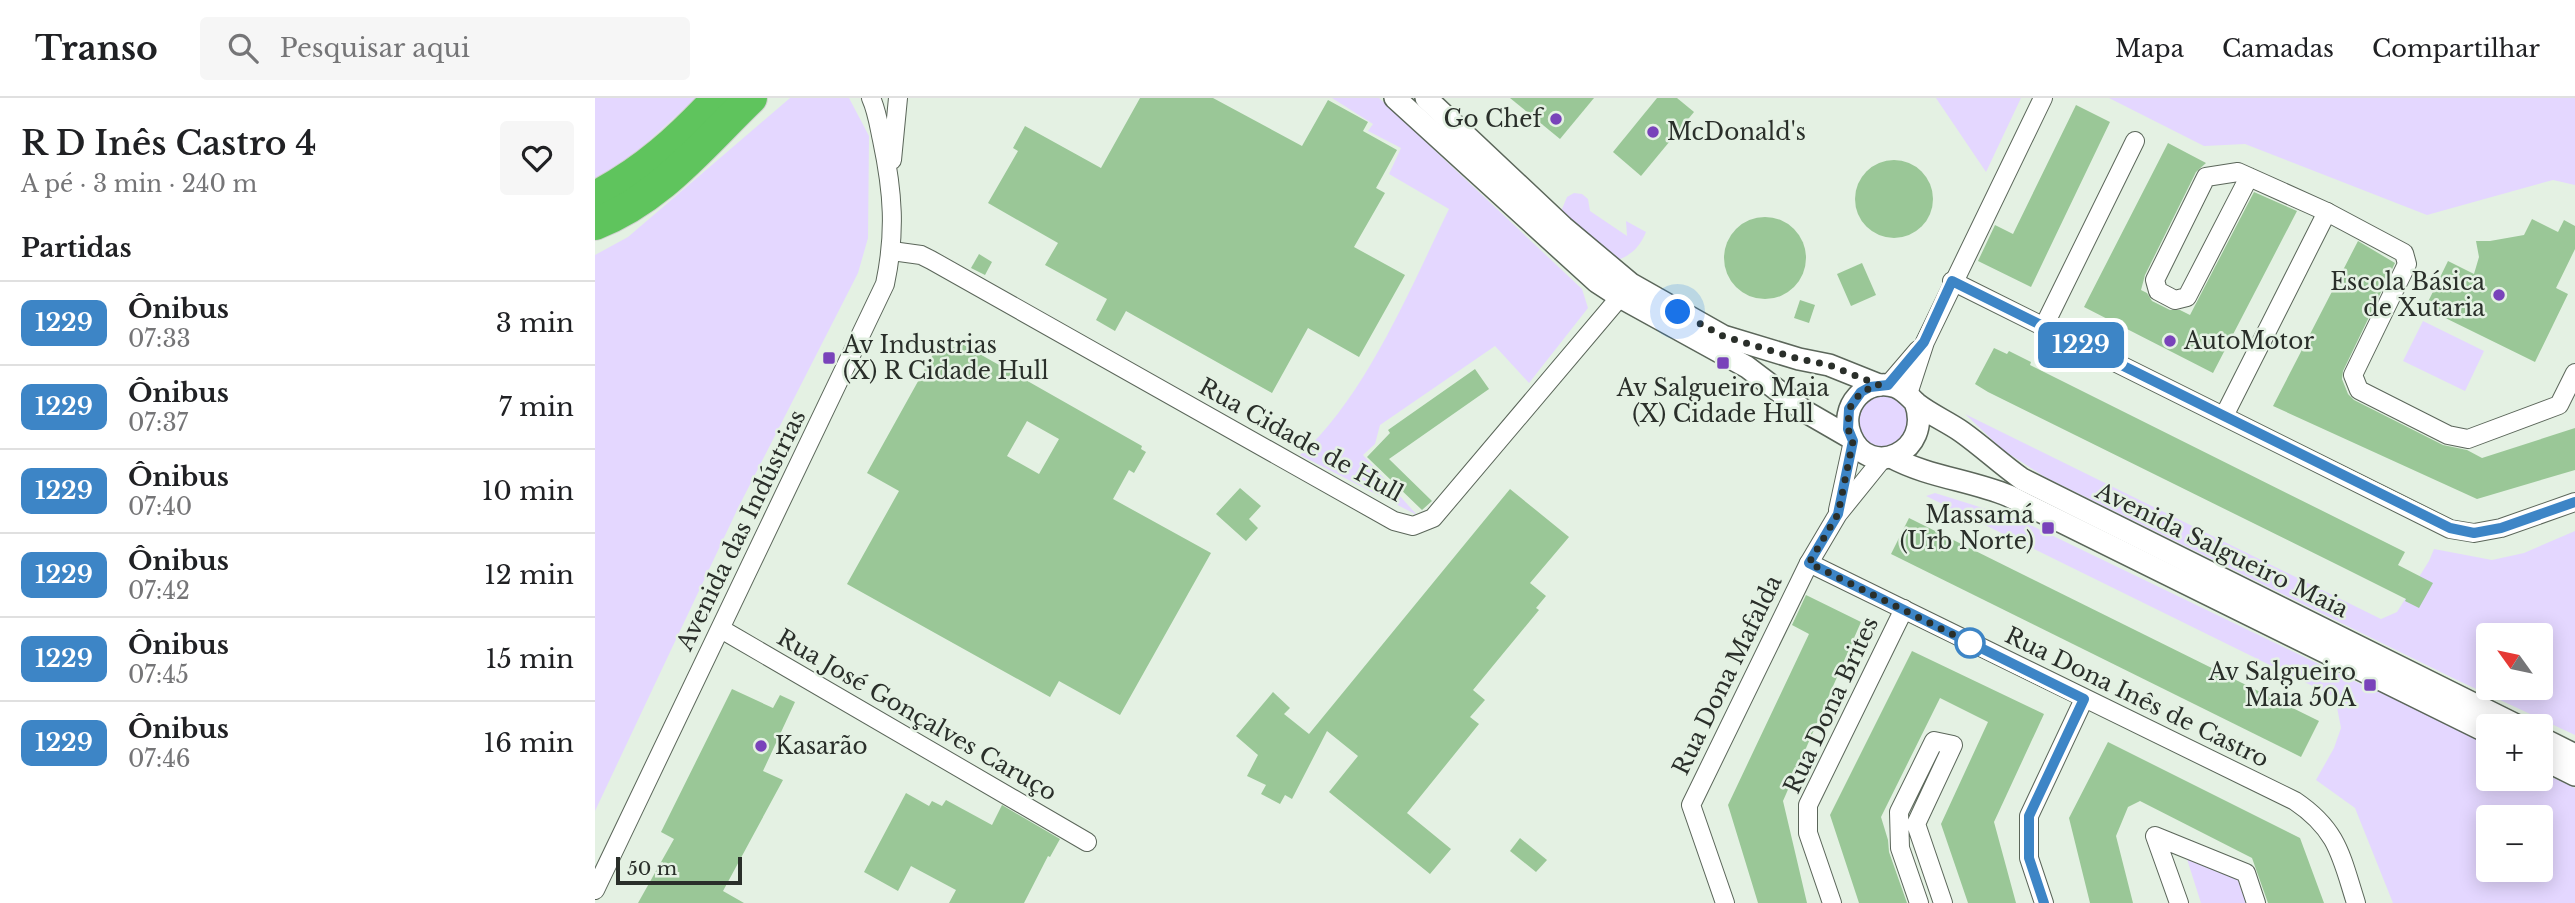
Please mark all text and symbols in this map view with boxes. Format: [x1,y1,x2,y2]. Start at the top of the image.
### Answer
search box [200,17,690,80]
text: Transo [35,28,158,69]
icon: search [224,29,262,67]
text: Pesquisar aqui [280,32,470,64]
text: Mapa [2115,34,2184,63]
text: Camadas [2222,34,2334,63]
text: Compartilhar [2372,34,2540,63]
place label: Go Chef [1443,105,1545,133]
marker: Go Chef [1548,111,1564,127]
place label: McDonald's [1667,118,1806,146]
button: heart [500,121,574,195]
text: R D Inês Castro 4 [21,123,317,164]
marker: McDonald's [1645,124,1661,140]
text: A pé · 3 min · 240 m [21,170,257,198]
text: Partidas [21,232,132,264]
place label: Escola Básica de Xutaria [2330,268,2485,322]
marker: Escola Básica de Xutaria [2491,287,2507,303]
text: Ônibus [128,293,229,325]
your location [1660,294,1695,329]
text: 3 min [496,307,574,339]
text: 1229 [35,308,93,337]
line badge: 1229 [2032,322,2130,368]
text: 07:33 [128,325,191,353]
place label: AutoMotor [2183,327,2314,355]
text: 1229 [2052,330,2110,359]
place label: Av Industrias (X) R Cidade Hull [842,331,1049,385]
marker: AutoMotor [2162,333,2178,349]
marker: Av Industrias (X) R Cidade Hull [821,350,837,366]
marker: Av Salgueiro Maia (X) Cidade Hull [1715,355,1731,371]
street label: Rua Cidade de Hull [1194,372,1408,508]
place label: Av Salgueiro Maia (X) Cidade Hull [1616,374,1829,428]
text: Ônibus [128,377,229,409]
text: 7 min [499,391,574,423]
text: 1229 [35,392,93,421]
street label: Avenida das Indústrias [670,405,811,656]
text: 07:37 [128,409,188,437]
text: Ônibus [128,461,229,493]
text: 10 min [482,475,574,507]
text: 1229 [35,476,93,505]
street label: Avenida Salgueiro Maia [2090,476,2353,624]
text: 07:40 [128,493,192,521]
place label: Massamá (Urb Norte) [1900,501,2034,555]
marker: Massamá (Urb Norte) [2040,520,2056,536]
text: Ônibus [128,545,229,577]
text: 12 min [484,559,574,591]
text: 1229 [35,560,93,589]
street label: Rua Dona Mafalda [1666,570,1788,779]
text: 07:42 [128,577,190,605]
street label: Rua Dona Brites [1778,612,1884,798]
street label: Rua Dona Inês de Castro [2001,621,2273,773]
street label: Rua José Gonçalves Caruço [772,623,1062,807]
north arrow [2476,623,2553,700]
map controls [2476,623,2553,882]
unlabelled marker [1955,628,1985,658]
text: Ônibus [128,629,229,661]
text: 15 min [485,643,574,675]
text: 1229 [35,644,93,673]
place label: Av Salgueiro Maia 50A [2208,658,2357,712]
text: 07:45 [128,661,189,689]
marker: Av Salgueiro Maia 50A [2362,677,2378,693]
text: Ônibus [128,713,229,745]
button: + [2476,714,2553,791]
text: 16 min [484,727,574,759]
text: 1229 [35,728,93,757]
place label: Kasarão [775,732,868,760]
marker: Kasarão [753,738,769,754]
text: 07:46 [128,745,191,773]
button: − [2476,805,2553,882]
scale bar [616,854,742,886]
text: 50 m [627,857,677,880]

